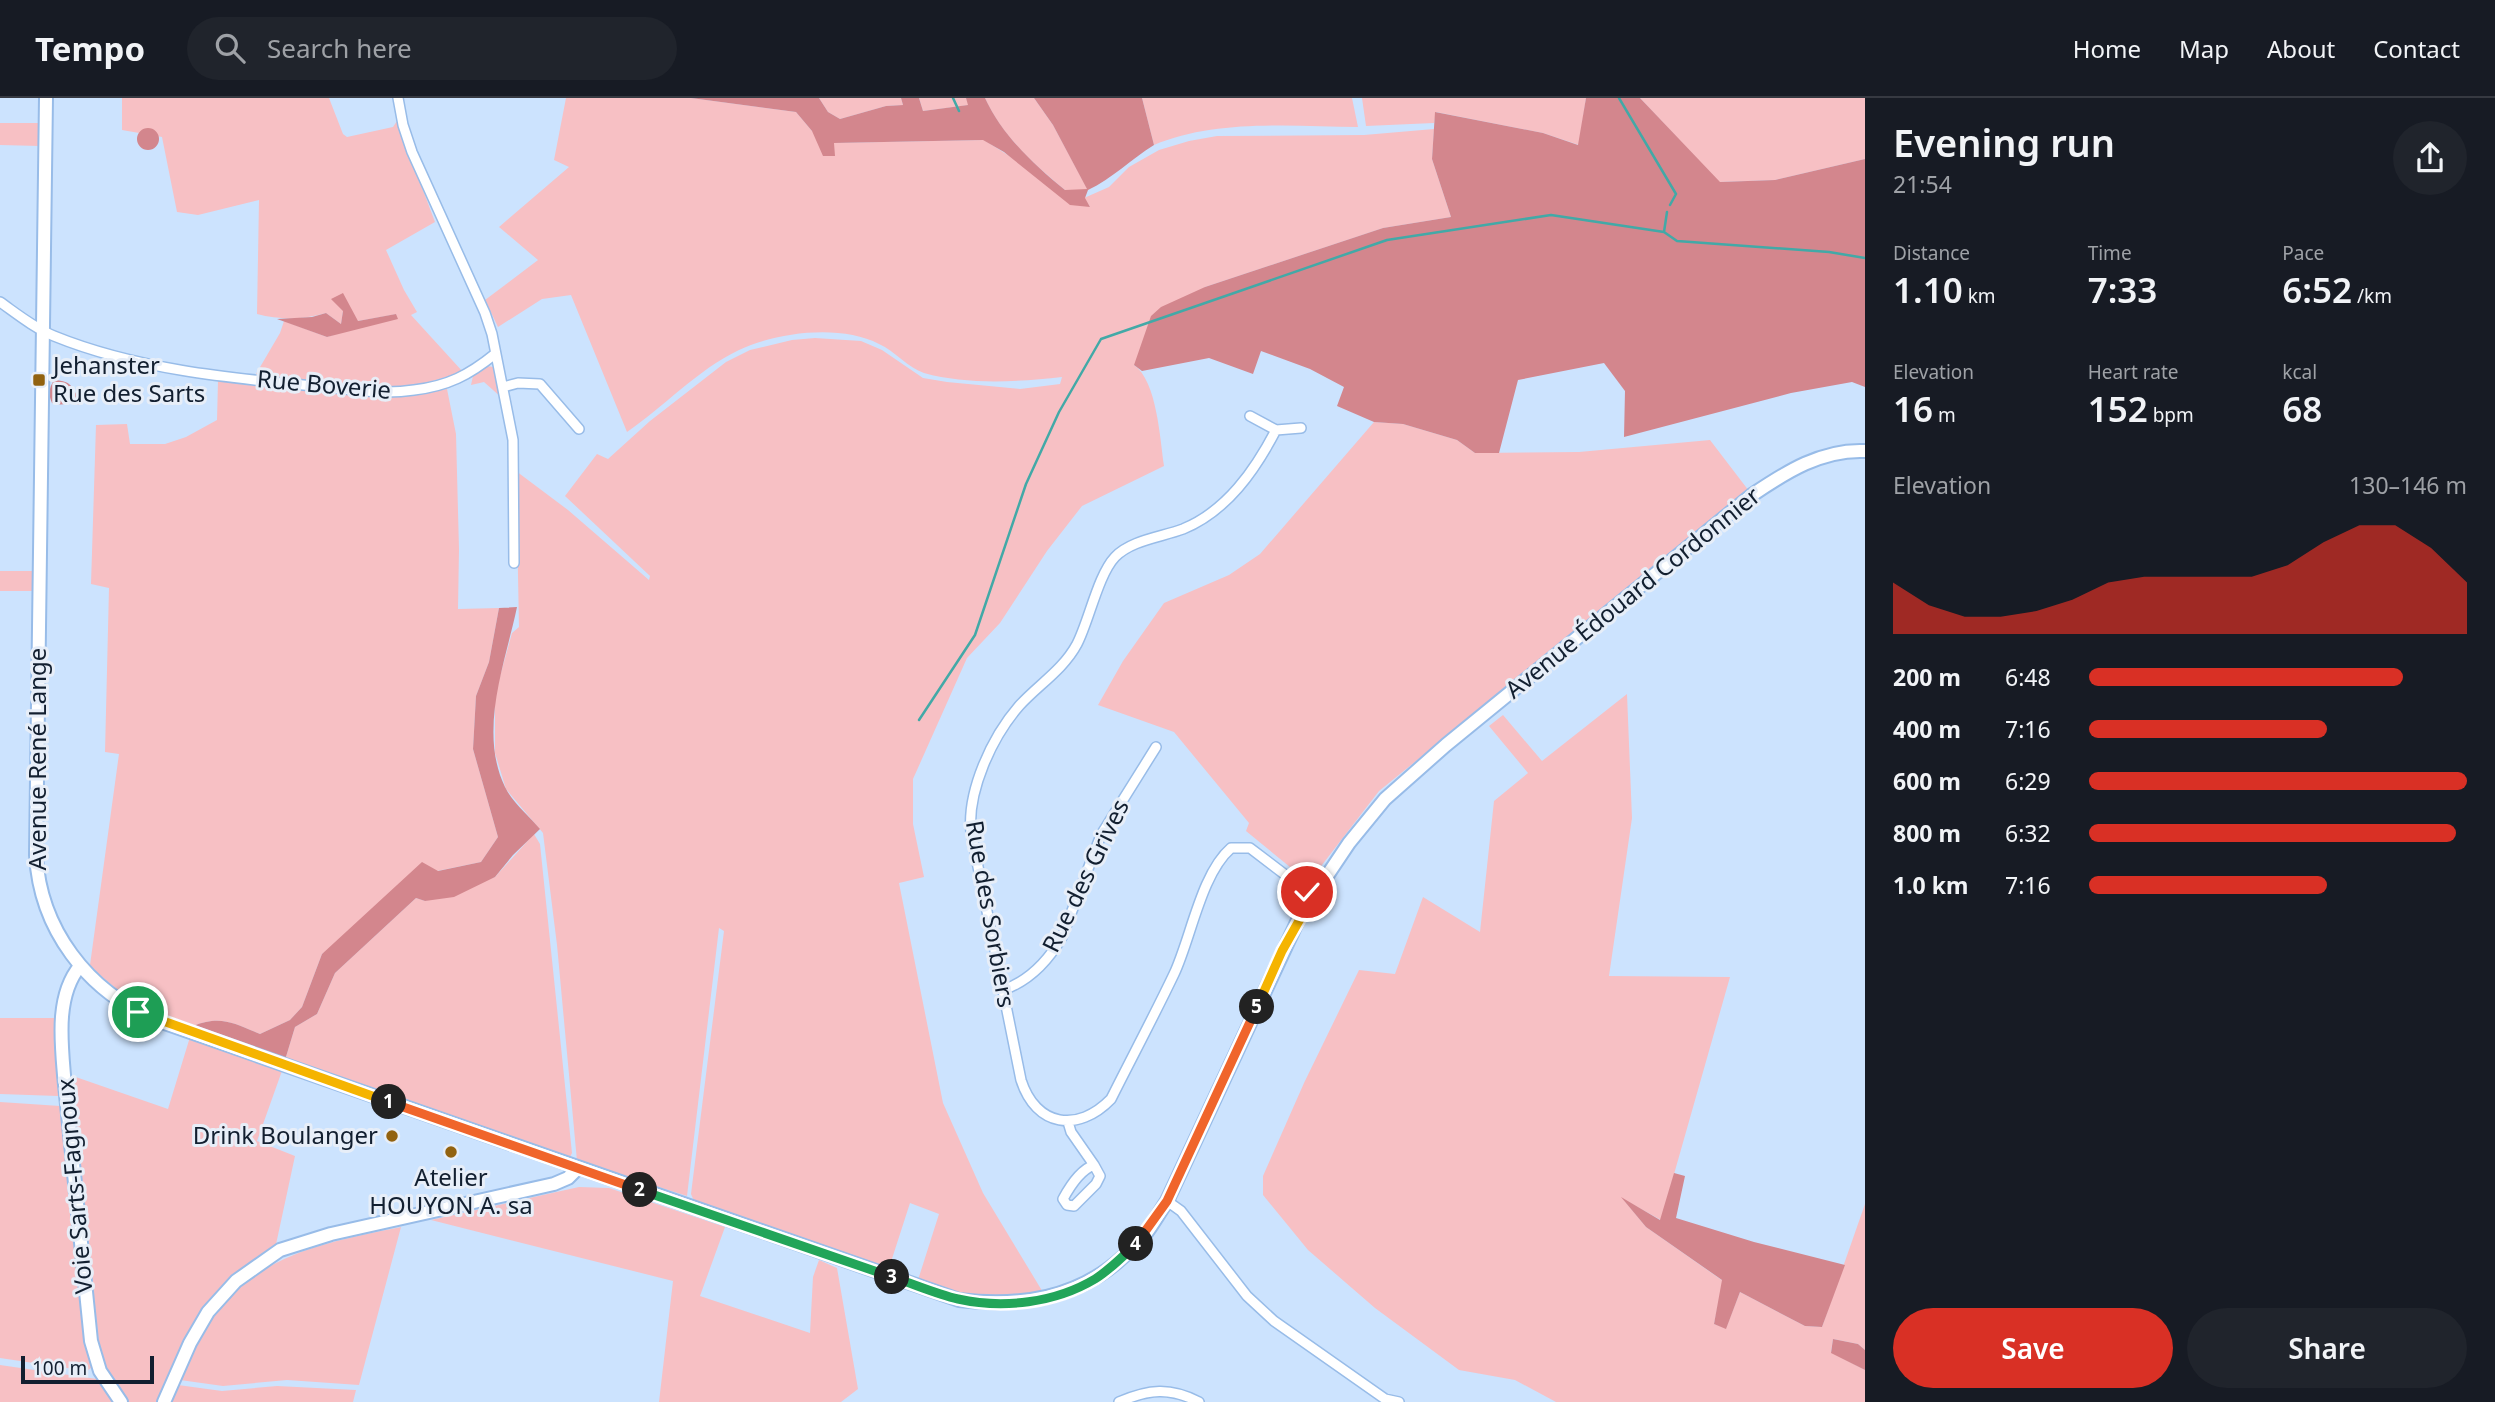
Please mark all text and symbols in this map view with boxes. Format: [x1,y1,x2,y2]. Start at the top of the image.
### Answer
search box [187,17,677,80]
text: Tempo [35,26,145,71]
icon: search [211,29,249,67]
text: Search here [267,30,412,66]
text: Home [2073,32,2141,65]
text: Map [2179,32,2229,65]
text: About [2267,32,2335,65]
text: Contact [2373,32,2460,65]
text: Evening run [1893,116,2115,168]
button: share [2393,121,2467,195]
text: 21:54 [1893,168,1952,200]
text: Distance [1893,240,1970,266]
text: Time [2088,240,2132,266]
text: Pace [2282,240,2324,266]
text: 1.10 [1893,266,1963,313]
text: 7:33 [2088,266,2157,313]
text: 6:52 [2282,266,2352,313]
text: km [1963,283,1996,309]
text: /km [2352,283,2392,309]
place label: Jehanster Rue des Sarts [51,348,205,409]
text: Elevation [1893,359,1974,385]
text: Heart rate [2088,359,2178,385]
text: kcal [2282,359,2317,385]
street label: Rue Boverie [256,361,393,406]
marker: Jehanster Rue des Sarts [31,372,47,388]
text: 16 [1893,385,1933,432]
text: 152 [2088,385,2148,432]
text: 68 [2282,385,2322,432]
text: m [1933,402,1956,428]
text: bpm [2148,402,2194,428]
text: Elevation [1893,469,1991,501]
text: 130–146 m [2349,469,2467,501]
street label: Avenue Édouard Cordonnier [1497,478,1767,705]
street label: Avenue René Lange [20,648,53,870]
text: 200 m [1893,661,1961,693]
text: 6:48 [2005,661,2051,693]
text: 400 m [1893,713,1961,745]
text: 7:16 [2005,713,2051,745]
text: 600 m [1893,765,1961,797]
text: 6:29 [2005,765,2051,797]
street label: Rue des Grives [1033,793,1136,957]
text: 800 m [1893,817,1961,849]
text: 6:32 [2005,817,2051,849]
street label: Rue des Sorbiers [959,818,1024,1010]
pin [1277,862,1337,922]
text: 1.0 km [1893,869,1968,901]
text: 7:16 [2005,869,2051,901]
icon: check [1288,873,1326,911]
pin [108,982,168,1042]
pin: 5 [1240,990,1274,1024]
icon: arrive [119,993,157,1031]
text: 5 [1251,993,1262,1019]
street label: Voie Sarts-Fagnoux [48,1077,99,1295]
pin: 1 [372,1084,406,1119]
text: 1 [383,1088,394,1114]
place label: Drink Boulanger [193,1118,378,1151]
marker: Drink Boulanger [384,1128,400,1144]
marker: Atelier HOUYON A. sa [443,1144,459,1160]
place label: Atelier HOUYON A. sa [369,1160,533,1221]
pin: 2 [622,1172,658,1208]
text: 2 [634,1176,645,1202]
pin: 4 [1118,1226,1154,1262]
text: 4 [1130,1230,1141,1256]
pin: 3 [874,1260,910,1294]
text: 3 [886,1263,897,1289]
button: Save [1893,1308,2173,1388]
button: Share [2187,1308,2467,1388]
scale bar [21,1353,154,1385]
text: 100 m [32,1355,87,1381]

